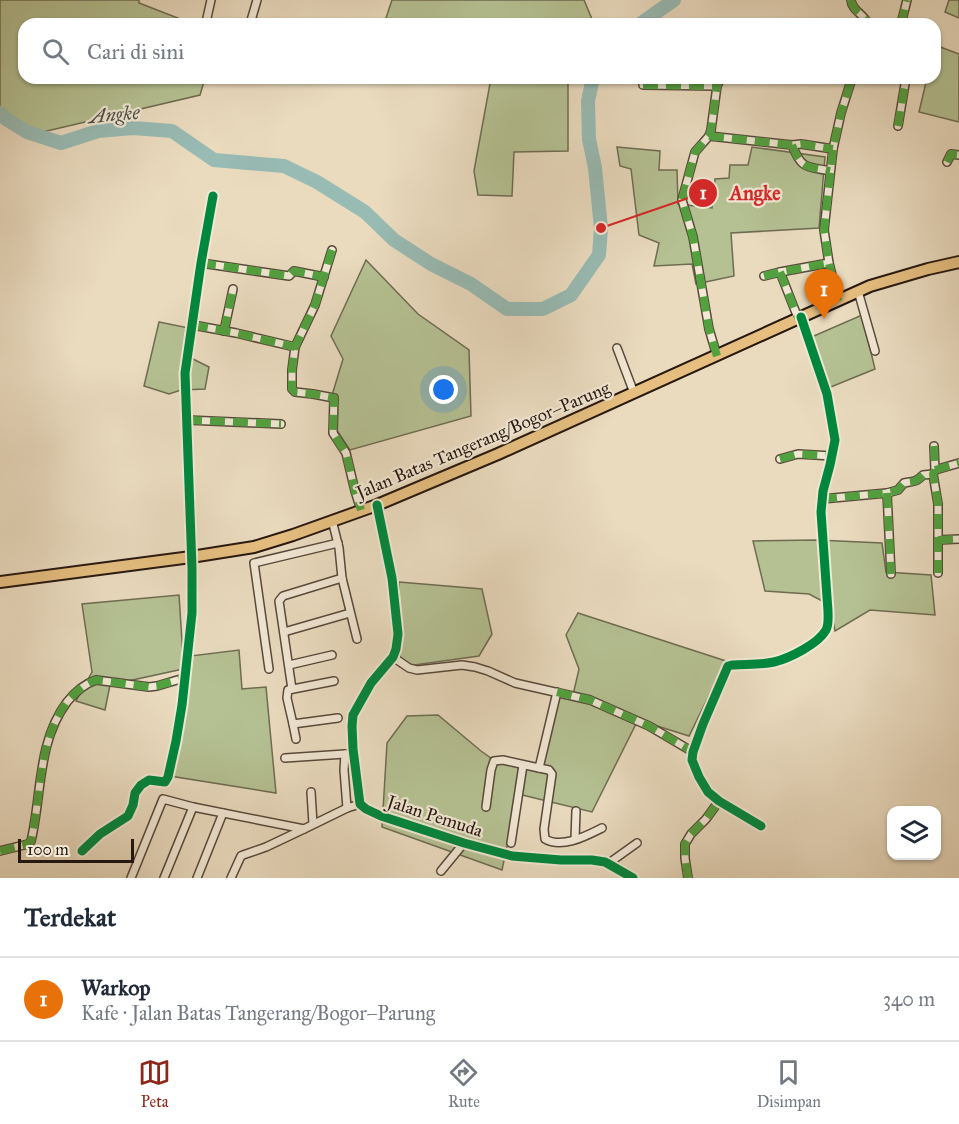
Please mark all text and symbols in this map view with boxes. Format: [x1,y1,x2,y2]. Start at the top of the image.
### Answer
search box [18,18,941,84]
icon: search [39,35,72,68]
text: Cari di sini [87,38,184,65]
water label: Angke [85,100,141,128]
callout: Angke [688,174,793,212]
text: Angke [727,181,781,206]
text: 1 [699,182,707,204]
pin: 1 [804,270,844,319]
your location [429,375,458,404]
street label: Jalan Batas Tangerang/Bogor–Parung [351,376,614,505]
street label: Jalan Pemuda [382,790,486,843]
map controls [887,806,941,860]
button: layers [887,806,941,860]
scale bar [18,836,134,864]
text: 100 m [27,840,69,859]
text: Terdekat [24,901,116,933]
text: Warkop [81,974,150,1001]
text: 1 [40,987,47,1011]
text: 340 m [883,987,935,1011]
text: Kafe · Jalan Batas Tangerang/Bogor–Parung [81,1001,435,1025]
tab: Peta [138,1056,171,1111]
tab: Rute [447,1056,480,1111]
tab: Disimpan [757,1056,821,1111]

